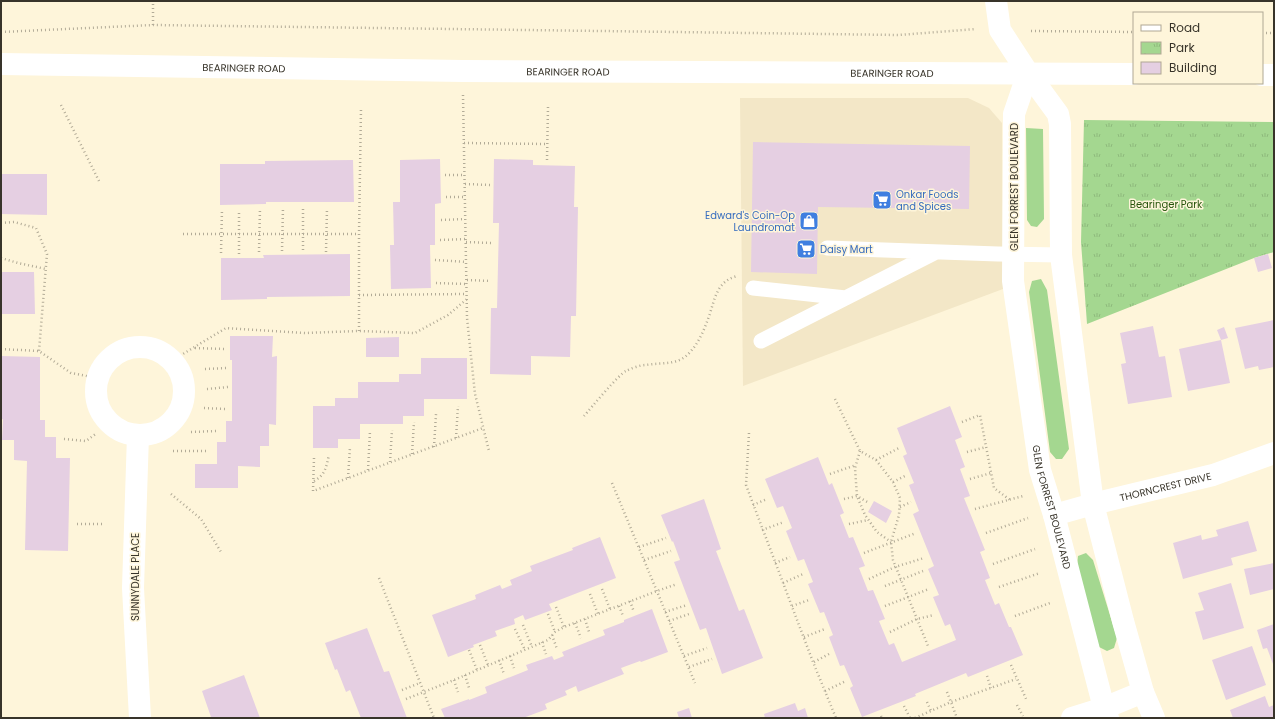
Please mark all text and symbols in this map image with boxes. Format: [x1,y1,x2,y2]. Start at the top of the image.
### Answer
legend [1133,12,1263,84]
text: Road [1169,19,1200,36]
text: Park [1169,39,1196,56]
text: Building [1169,59,1217,76]
street label: BEARINGER ROAD [202,60,286,76]
street label: BEARINGER ROAD [526,64,610,80]
street label: BEARINGER ROAD [850,66,934,81]
street label: GLEN FORREST BOULEVARD [1007,123,1022,251]
place label: Onkar Foods and Spices [896,187,958,214]
supermarket icon: Onkar Foods and Spices [871,189,893,211]
park label: Bearinger Park [1130,197,1203,212]
place label: Edward's Coin-Op Laundromat [705,208,795,235]
shop icon: Edward's Coin-Op Laundromat [798,210,820,232]
supermarket icon: Daisy Mart [795,238,817,260]
place label: Daisy Mart [820,242,873,257]
street label: GLEN FORREST BOULEVARD [1029,444,1075,571]
street label: THORNCREST DRIVE [1118,469,1213,505]
street label: SUNNYDALE PLACE [128,533,143,621]

